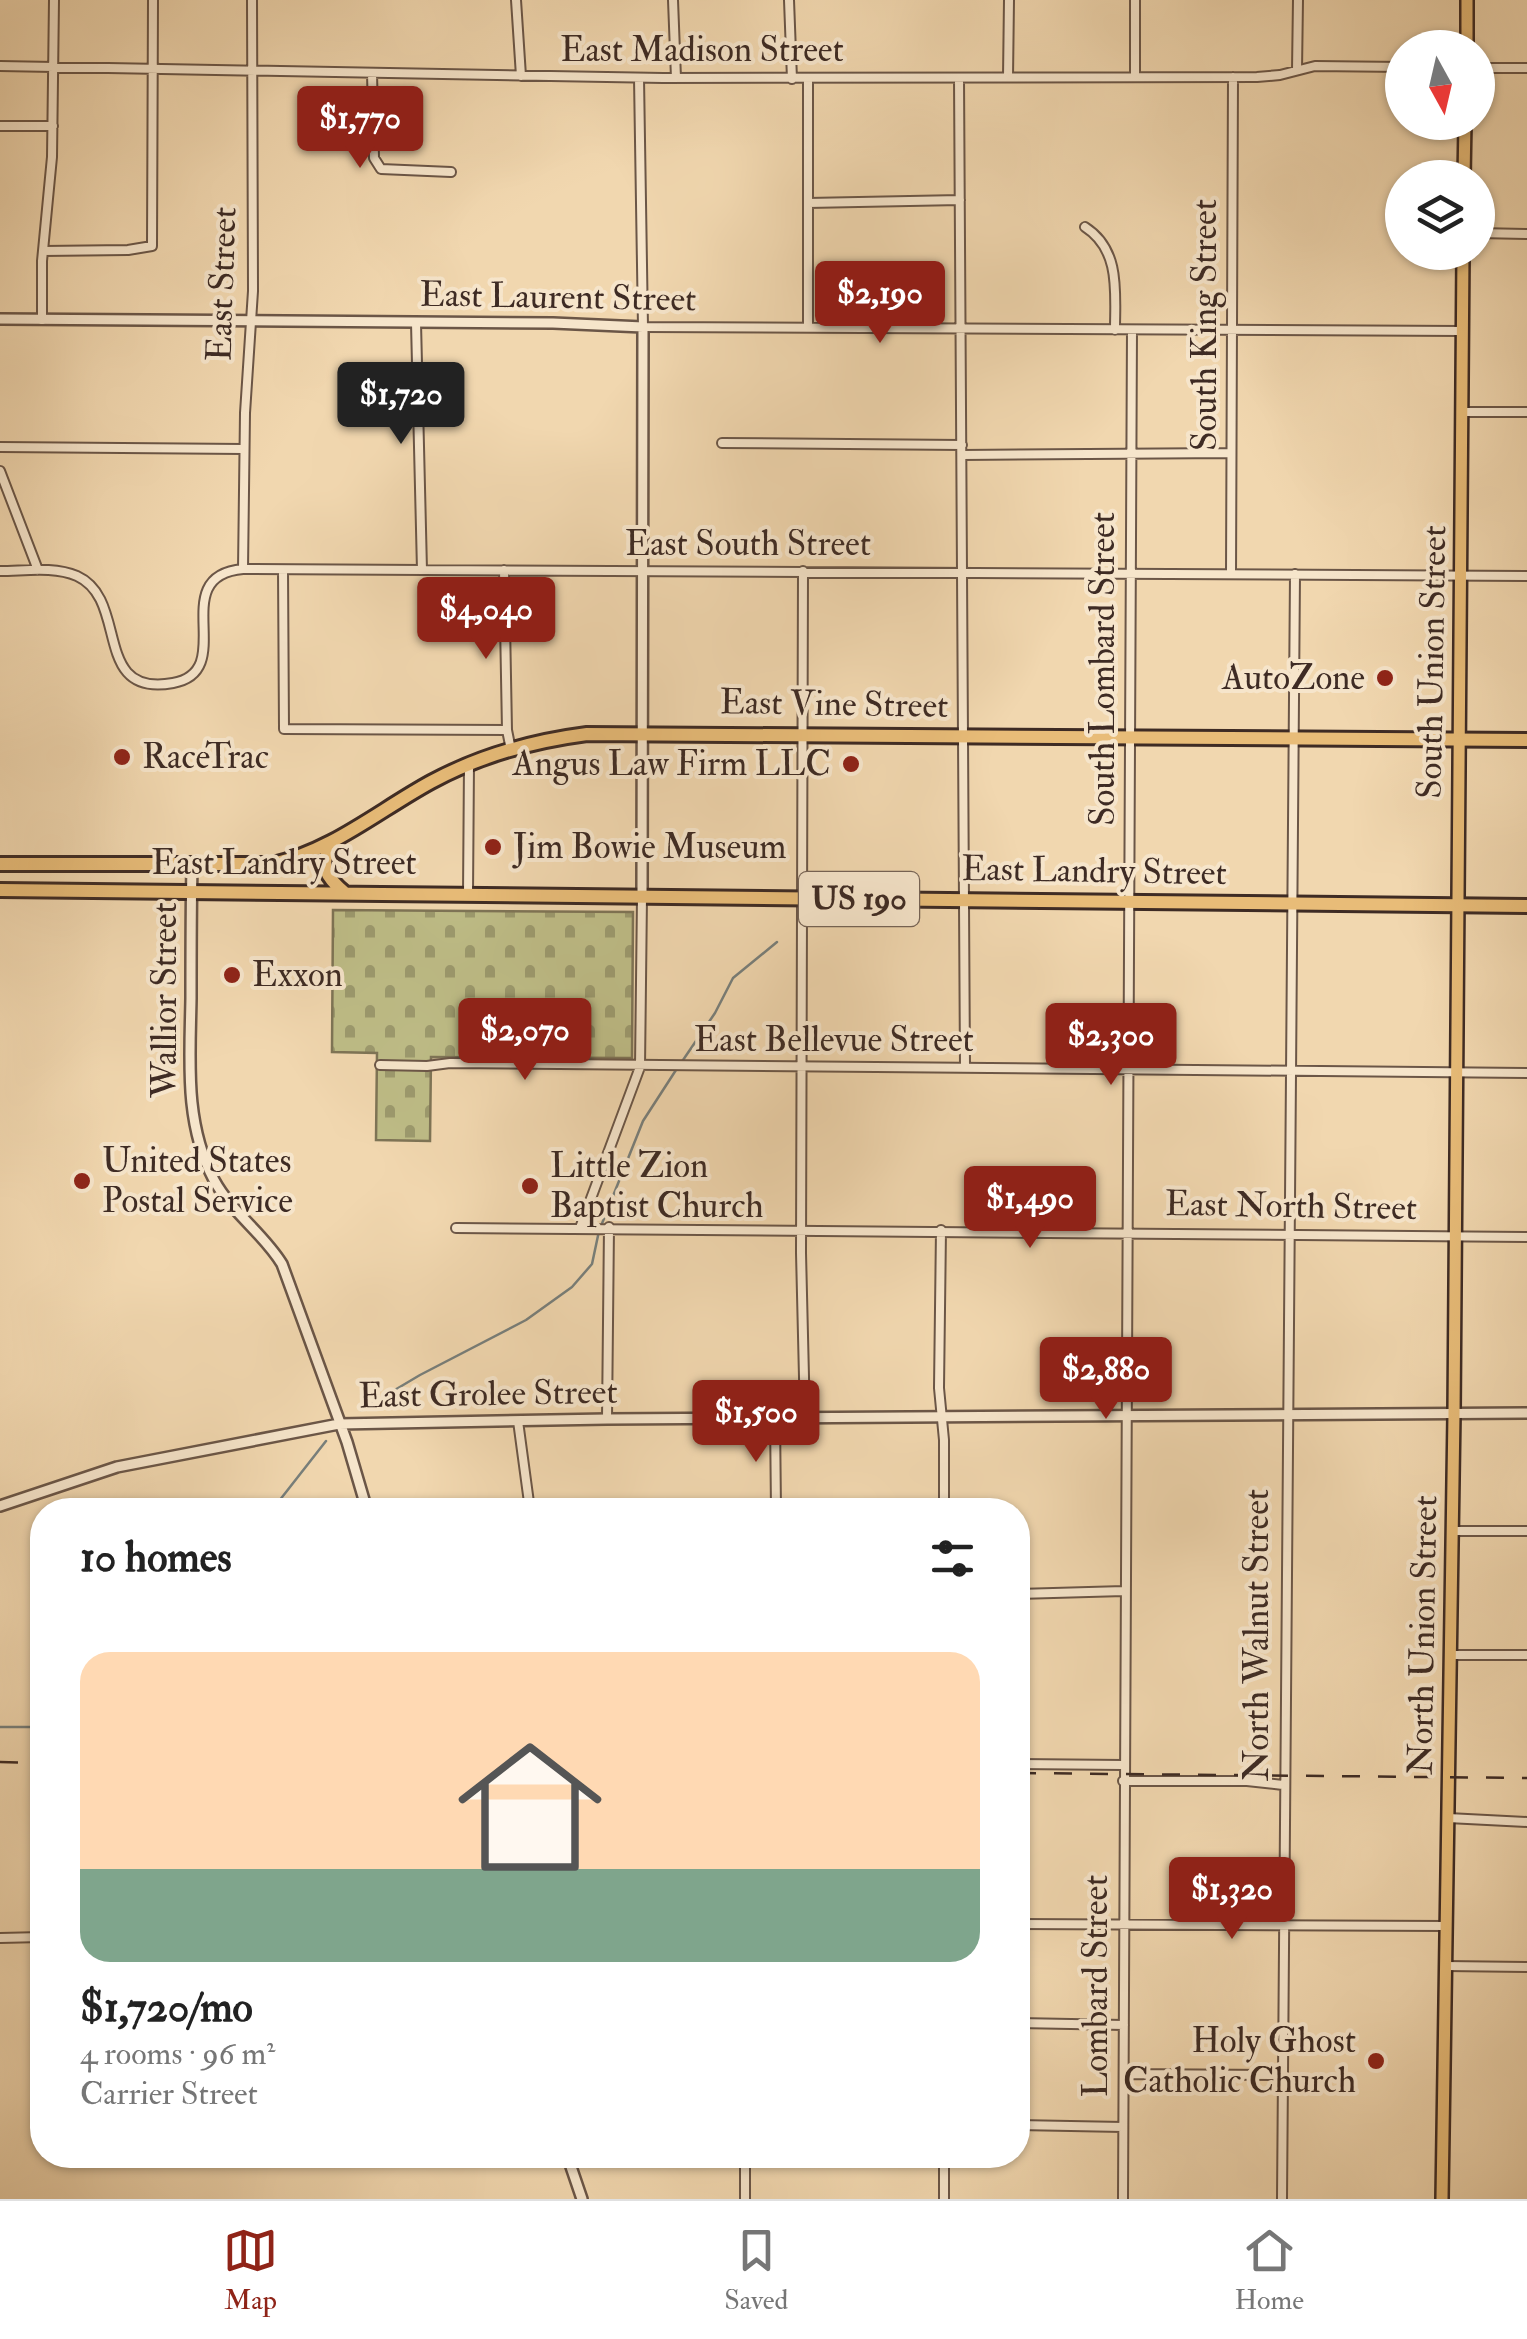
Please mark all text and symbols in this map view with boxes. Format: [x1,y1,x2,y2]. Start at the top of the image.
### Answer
street label: East Madison Street [560,28,844,72]
north arrow [1385,30,1495,140]
map controls [1385,30,1495,270]
pin: $1,770 [279,86,441,171]
text: $1,770 [319,98,401,138]
button: layers [1385,160,1495,270]
street label: South King Street [1183,199,1227,451]
street label: East Street [197,206,247,362]
pin: $2,190 [799,261,961,346]
street label: East Laurent Street [419,273,697,321]
text: $2,190 [837,273,923,313]
pin: $1,720 [320,362,482,447]
text: $1,720 [359,374,443,414]
street label: South Lombard Street [1081,512,1125,826]
street label: East South Street [625,522,871,566]
street label: South Union Street [1408,525,1456,799]
pin: $4,040 [405,577,567,662]
text: $4,040 [439,589,533,629]
place label: AutoZone [1221,656,1365,700]
marker: AutoZone [1374,667,1396,689]
street label: East Vine Street [719,680,949,728]
place label: RaceTrac [142,735,269,779]
place label: Angus Law Firm LLC [511,742,831,786]
marker: RaceTrac [111,746,133,768]
marker: Angus Law Firm LLC [840,753,862,775]
place label: Jim Bowie Museum [512,825,786,869]
marker: Jim Bowie Museum [482,836,504,858]
street label: East Landry Street [151,841,417,885]
street label: East Landry Street [961,847,1227,895]
road number: US 190 [799,872,919,926]
street label: Wallior Street [143,902,187,1099]
place label: Exxon [252,953,343,997]
marker: Exxon [221,964,243,986]
pin: $2,070 [444,998,606,1083]
pin: $2,300 [1030,1003,1192,1088]
text: $2,070 [480,1010,570,1050]
text: $2,300 [1067,1015,1155,1055]
street label: East Bellevue Street [694,1018,974,1062]
place label: United States Postal Service [102,1139,293,1223]
place label: Little Zion Baptist Church [550,1144,764,1228]
pin: $1,490 [949,1166,1111,1251]
marker: United States Postal Service [71,1170,93,1192]
marker: Little Zion Baptist Church [519,1175,541,1197]
text: $1,490 [986,1178,1074,1218]
street label: East North Street [1165,1182,1417,1230]
pin: $2,880 [1025,1337,1187,1422]
text: $2,880 [1062,1349,1150,1389]
street label: East Grolee Street [358,1370,618,1418]
pin: $1,500 [675,1380,837,1465]
text: $1,500 [714,1392,798,1432]
street label: North Walnut Street [1235,1489,1279,1781]
street label: North Union Street [1399,1495,1447,1775]
icon: filters [925,1531,980,1586]
text: 10 homes [80,1532,232,1584]
icon: home [440,1717,620,1897]
pin: $1,320 [1151,1857,1313,1942]
text: $1,320 [1191,1869,1273,1909]
street label: Lombard Street [1074,1875,1118,2097]
text: $1,720/mo [80,1982,253,2034]
place label: Holy Ghost Catholic Church [1123,2019,1356,2103]
text: 4 rooms · 96 m² [80,2034,275,2074]
marker: Holy Ghost Catholic Church [1365,2050,1387,2072]
text: Carrier Street [80,2074,258,2114]
tab: Map [223,2223,278,2318]
tab: Saved [724,2223,788,2318]
tab: Home [1234,2223,1304,2318]

